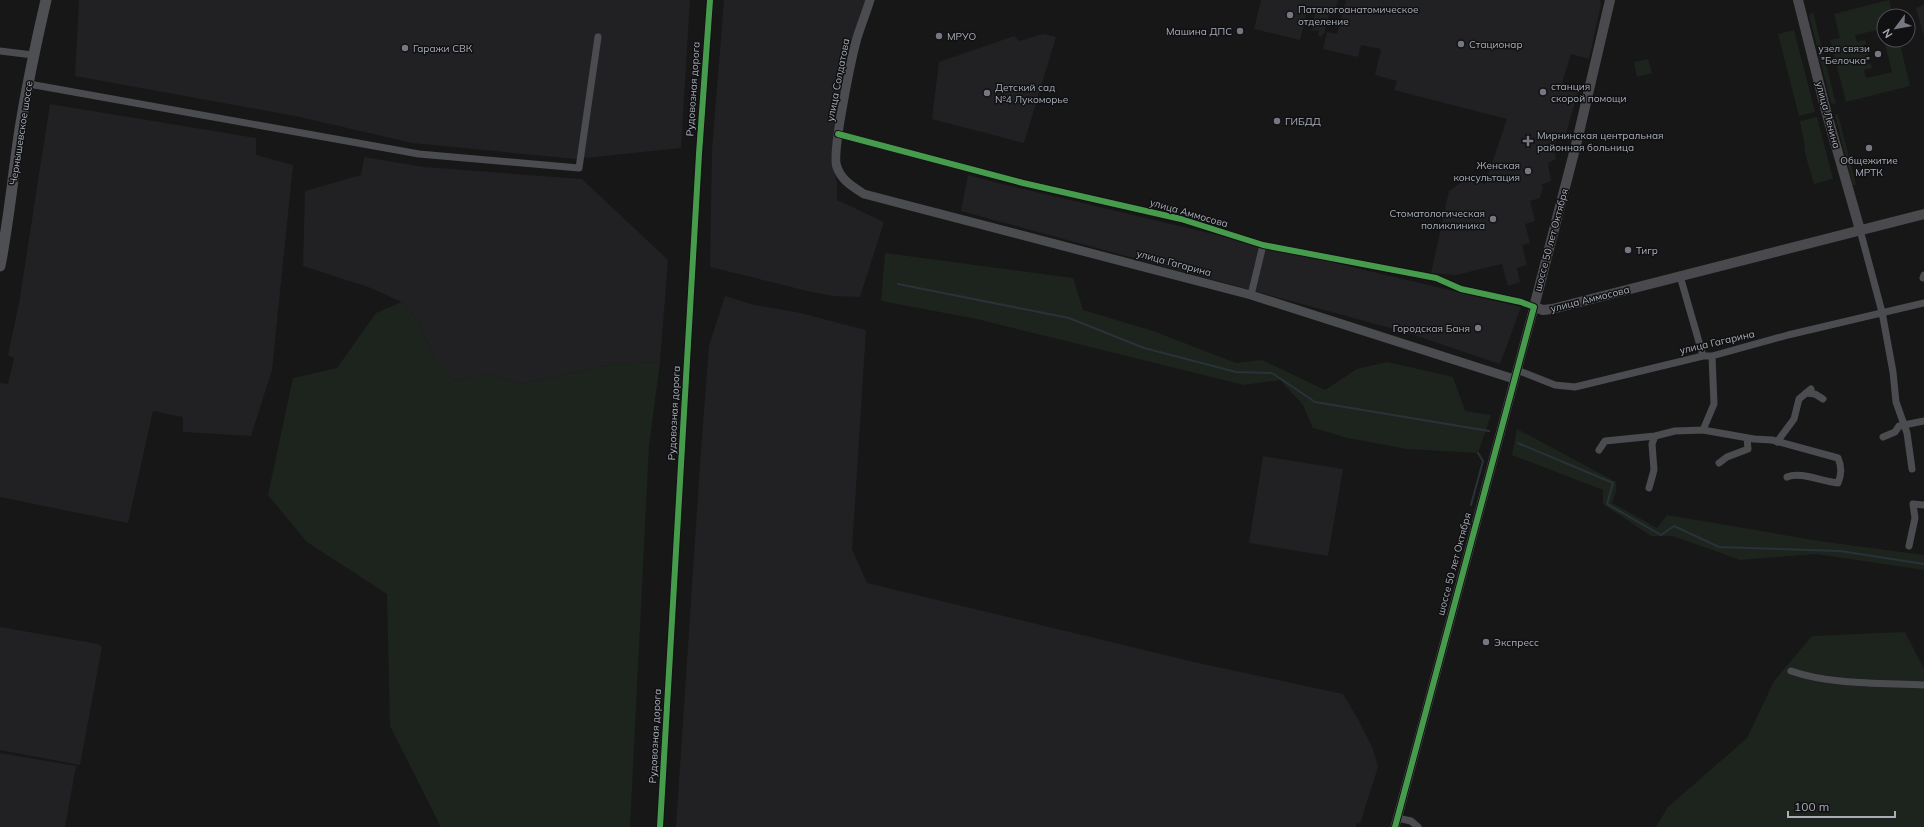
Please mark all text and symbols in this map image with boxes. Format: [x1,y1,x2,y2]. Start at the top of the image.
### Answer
place label: Паталогоанатомическое отделение [1298,3,1419,28]
north arrow [1876,8,1916,48]
marker: Паталогоанатомическое отделение [1285,10,1295,20]
place label: Машина ДПС [1166,25,1232,38]
marker: Машина ДПС [1235,26,1245,36]
text: N [1879,26,1896,41]
place label: МРУО [947,30,976,43]
marker: МРУО [934,31,944,41]
street label: улица Солдатова [824,37,852,123]
place label: Стационар [1469,38,1523,51]
marker: Стационар [1456,39,1466,49]
street label: Рудовозная дорога [683,41,703,137]
place label: Гаражи СВК [413,42,473,55]
place label: узел связи "Белочка" [1818,42,1870,67]
marker: Гаражи СВК [400,43,410,53]
marker: узел связи "Белочка" [1873,49,1883,59]
street label: Чернышевское шоссе [6,80,36,186]
place label: станция скорой помощи [1551,80,1626,105]
street label: улица Ленина [1813,80,1843,150]
place label: Детский сад №4 Лукоморье [995,81,1069,106]
marker: станция скорой помощи [1538,87,1548,97]
marker: Детский сад №4 Лукоморье [982,88,992,98]
place label: ГИБДД [1285,115,1321,128]
marker: ГИБДД [1272,116,1282,126]
place label: Мирнинская центральная районная больница [1537,129,1663,154]
marker: Мирнинская центральная районная больница [1522,135,1534,147]
marker: Общежитие МРТК [1864,143,1874,153]
place label: Общежитие МРТК [1840,154,1898,179]
place label: Женская консультация [1453,159,1520,184]
marker: Женская консультация [1523,166,1533,176]
street label: шоссе 50 лет Октября [1531,187,1571,293]
street label: улица Аммосова [1148,196,1230,230]
place label: Стоматологическая поликлиника [1389,207,1485,232]
marker: Стоматологическая поликлиника [1488,214,1498,224]
place label: Тигр [1636,244,1658,257]
marker: Тигр [1623,245,1633,255]
street label: улица Гагарина [1135,247,1213,279]
street label: улица Аммосова [1549,283,1631,315]
place label: Городская Баня [1393,322,1470,335]
marker: Городская Баня [1473,323,1483,333]
street label: улица Гагарина [1678,327,1756,357]
street label: Рудовозная дорога [665,365,683,461]
street label: шоссе 50 лет Октября [1434,511,1474,617]
place label: Экспресс [1494,636,1539,649]
marker: Экспресс [1481,637,1491,647]
street label: Рудовозная дорога [646,688,664,784]
scale bar [1788,793,1895,819]
text: 100 m [1794,799,1829,814]

